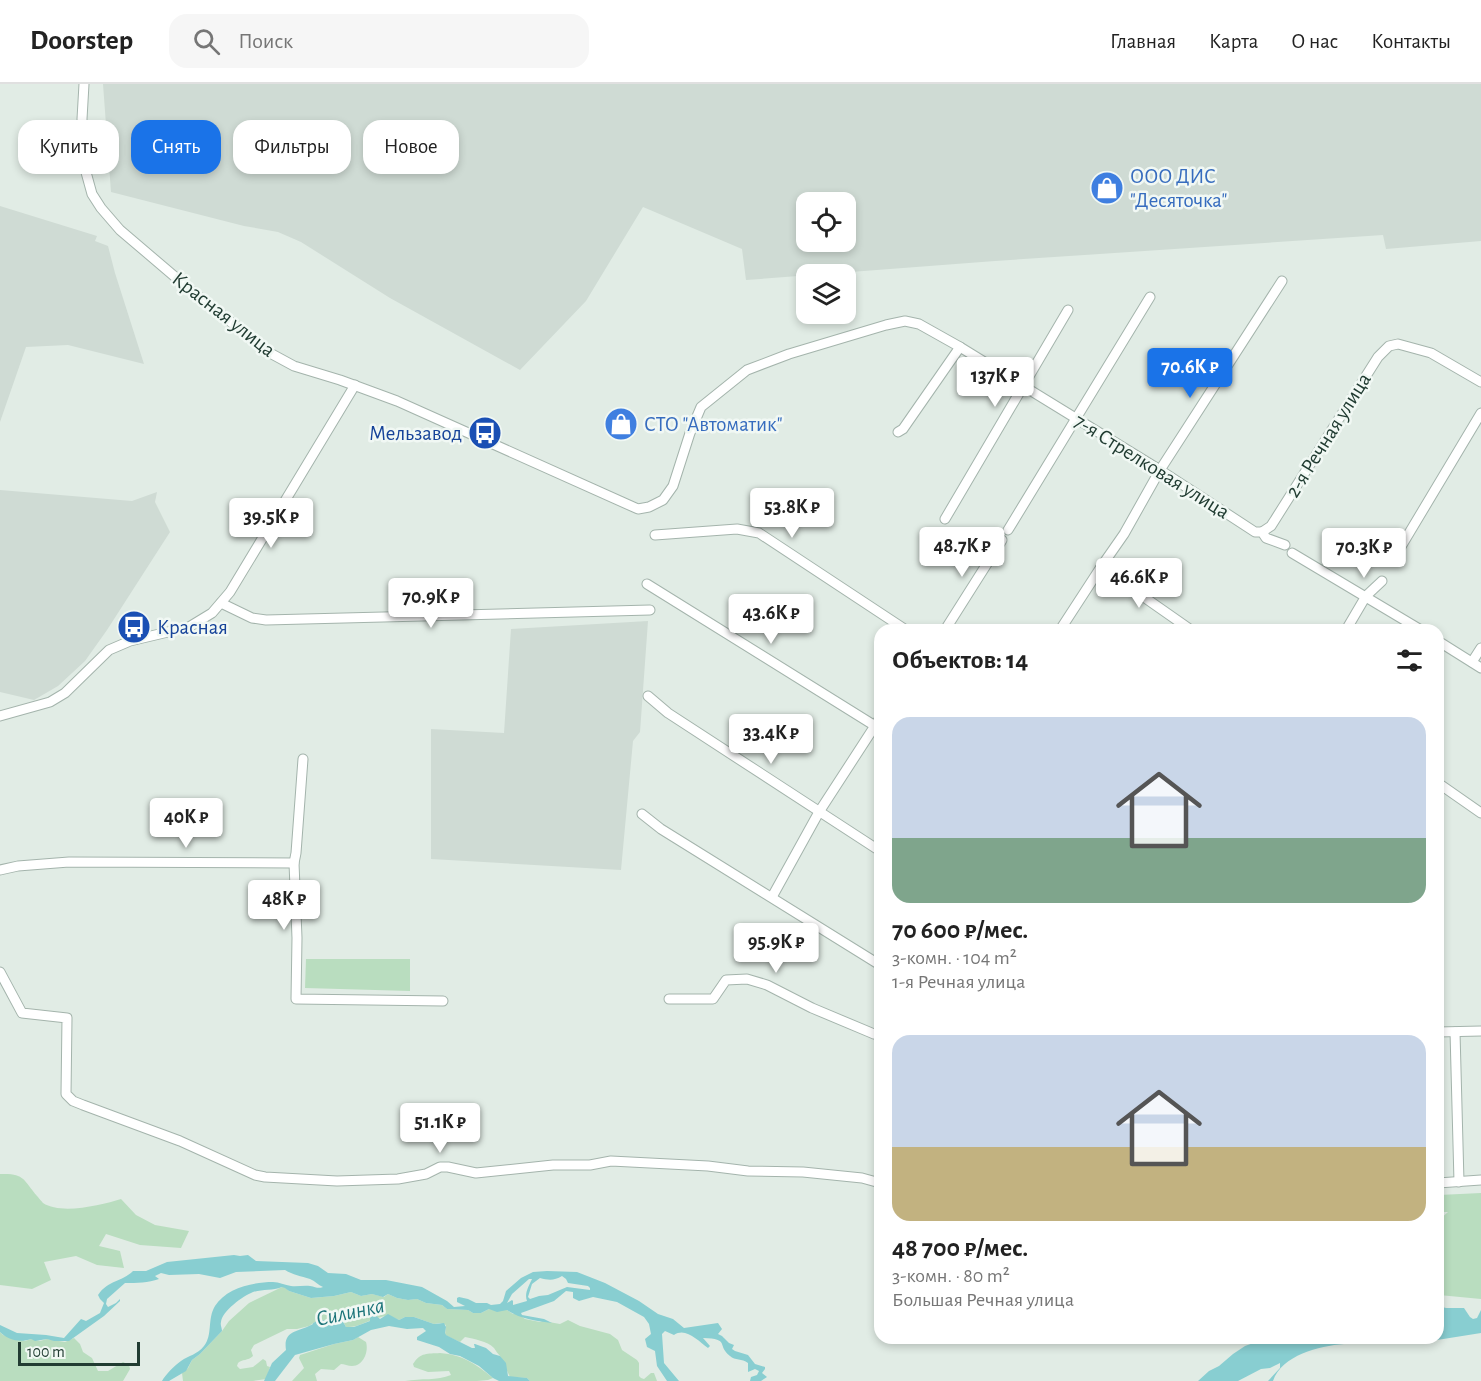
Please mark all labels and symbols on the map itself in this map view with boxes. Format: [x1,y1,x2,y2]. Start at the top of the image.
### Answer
place label: ООО ДИС "Десяточка" [1130,166,1227,211]
shop icon: ООО ДИС "Десяточка" [1089,170,1125,206]
street label: Красная улица [168,268,279,361]
pin: 70.6K ₽ [1135,348,1245,399]
pin: 137K ₽ [946,357,1044,408]
street label: 2-я Речная улица [1282,369,1375,501]
shop icon: СТО "Автоматик" [603,406,639,442]
street label: 7-я Стрелковая улица [1070,410,1233,523]
place label: СТО "Автоматик" [644,414,783,435]
bus stop icon: Мельзавод [467,415,503,451]
place label: Мельзавод [369,423,462,444]
pin: 53.8K ₽ [737,488,847,539]
pin: 39.5K ₽ [216,498,326,549]
pin: 48.7K ₽ [907,527,1017,578]
pin: 70.3K ₽ [1309,528,1419,579]
pin: 46.6K ₽ [1084,558,1194,609]
pin: 70.9K ₽ [376,578,486,629]
pin: 43.6K ₽ [716,594,826,645]
bus stop icon: Красная [116,609,152,645]
place label: Красная [157,617,228,638]
pin: 33.4K ₽ [716,714,826,765]
pin: 40K ₽ [144,798,228,849]
pin: 48K ₽ [242,880,326,931]
pin: 95.9K ₽ [721,923,831,974]
pin: 51.1K ₽ [385,1103,495,1154]
water label: Силинка [314,1294,386,1330]
scale bar [18,1339,140,1366]

